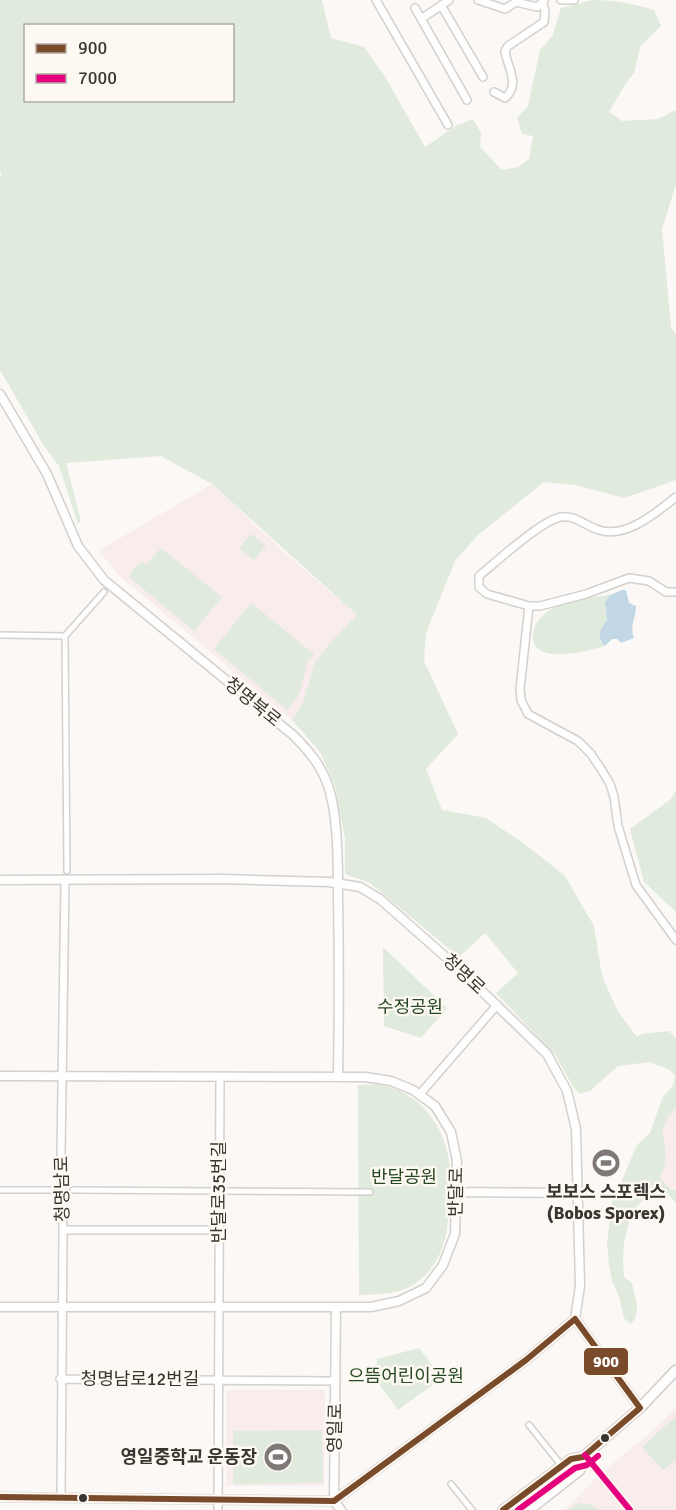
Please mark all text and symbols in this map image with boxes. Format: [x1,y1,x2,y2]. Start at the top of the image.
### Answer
legend [24,24,234,102]
text: 900 [78,37,107,59]
text: 7000 [78,67,117,89]
street label: 청명북로 [220,673,286,731]
street label: 청명로 [438,949,490,999]
park label: 수정공원 [377,996,443,1018]
street label: 반달로35번길 [208,1141,230,1243]
sports icon: 보보스 스포렉스 (Bobos Sporex) [590,1147,622,1179]
street label: 청명남로 [50,1156,74,1222]
park label: 반달공원 [371,1166,437,1188]
street label: 반달로 [445,1167,467,1217]
place label: 보보스 스포렉스 (Bobos Sporex) [546,1181,666,1224]
line badge: 900 [583,1347,629,1376]
text: 900 [593,1352,619,1372]
park label: 으뜸어린이공원 [348,1365,464,1387]
street label: 청명남로12번길 [81,1368,199,1390]
street label: 영일로 [324,1403,346,1453]
unlabelled marker [599,1432,611,1444]
sports icon: 영일중학교 운동장 [262,1441,294,1473]
place label: 영일중학교 운동장 [121,1446,257,1468]
unlabelled marker [77,1492,89,1504]

